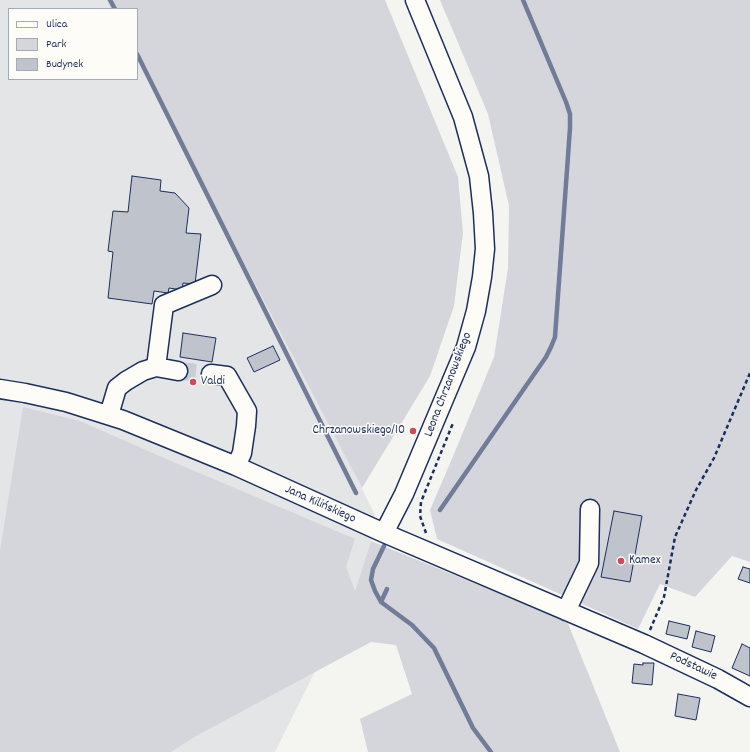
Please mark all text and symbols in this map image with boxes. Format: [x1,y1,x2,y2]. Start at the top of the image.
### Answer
legend [8,8,138,80]
text: Ulica [46,16,67,33]
text: Park [46,36,66,53]
text: Budynek [46,56,83,73]
street label: Leona Chrzanowskiego [422,331,476,439]
place label: Valdi [201,374,225,390]
marker: Valdi [188,377,198,387]
place label: Chrzanowskiego/10 [313,423,405,439]
marker: Chrzanowskiego/10 [408,426,418,436]
street label: Jana Kilińskiego [282,482,358,528]
place label: Kamex [629,553,661,569]
marker: Kamex [616,556,626,566]
street label: Podstawie [667,649,719,685]

